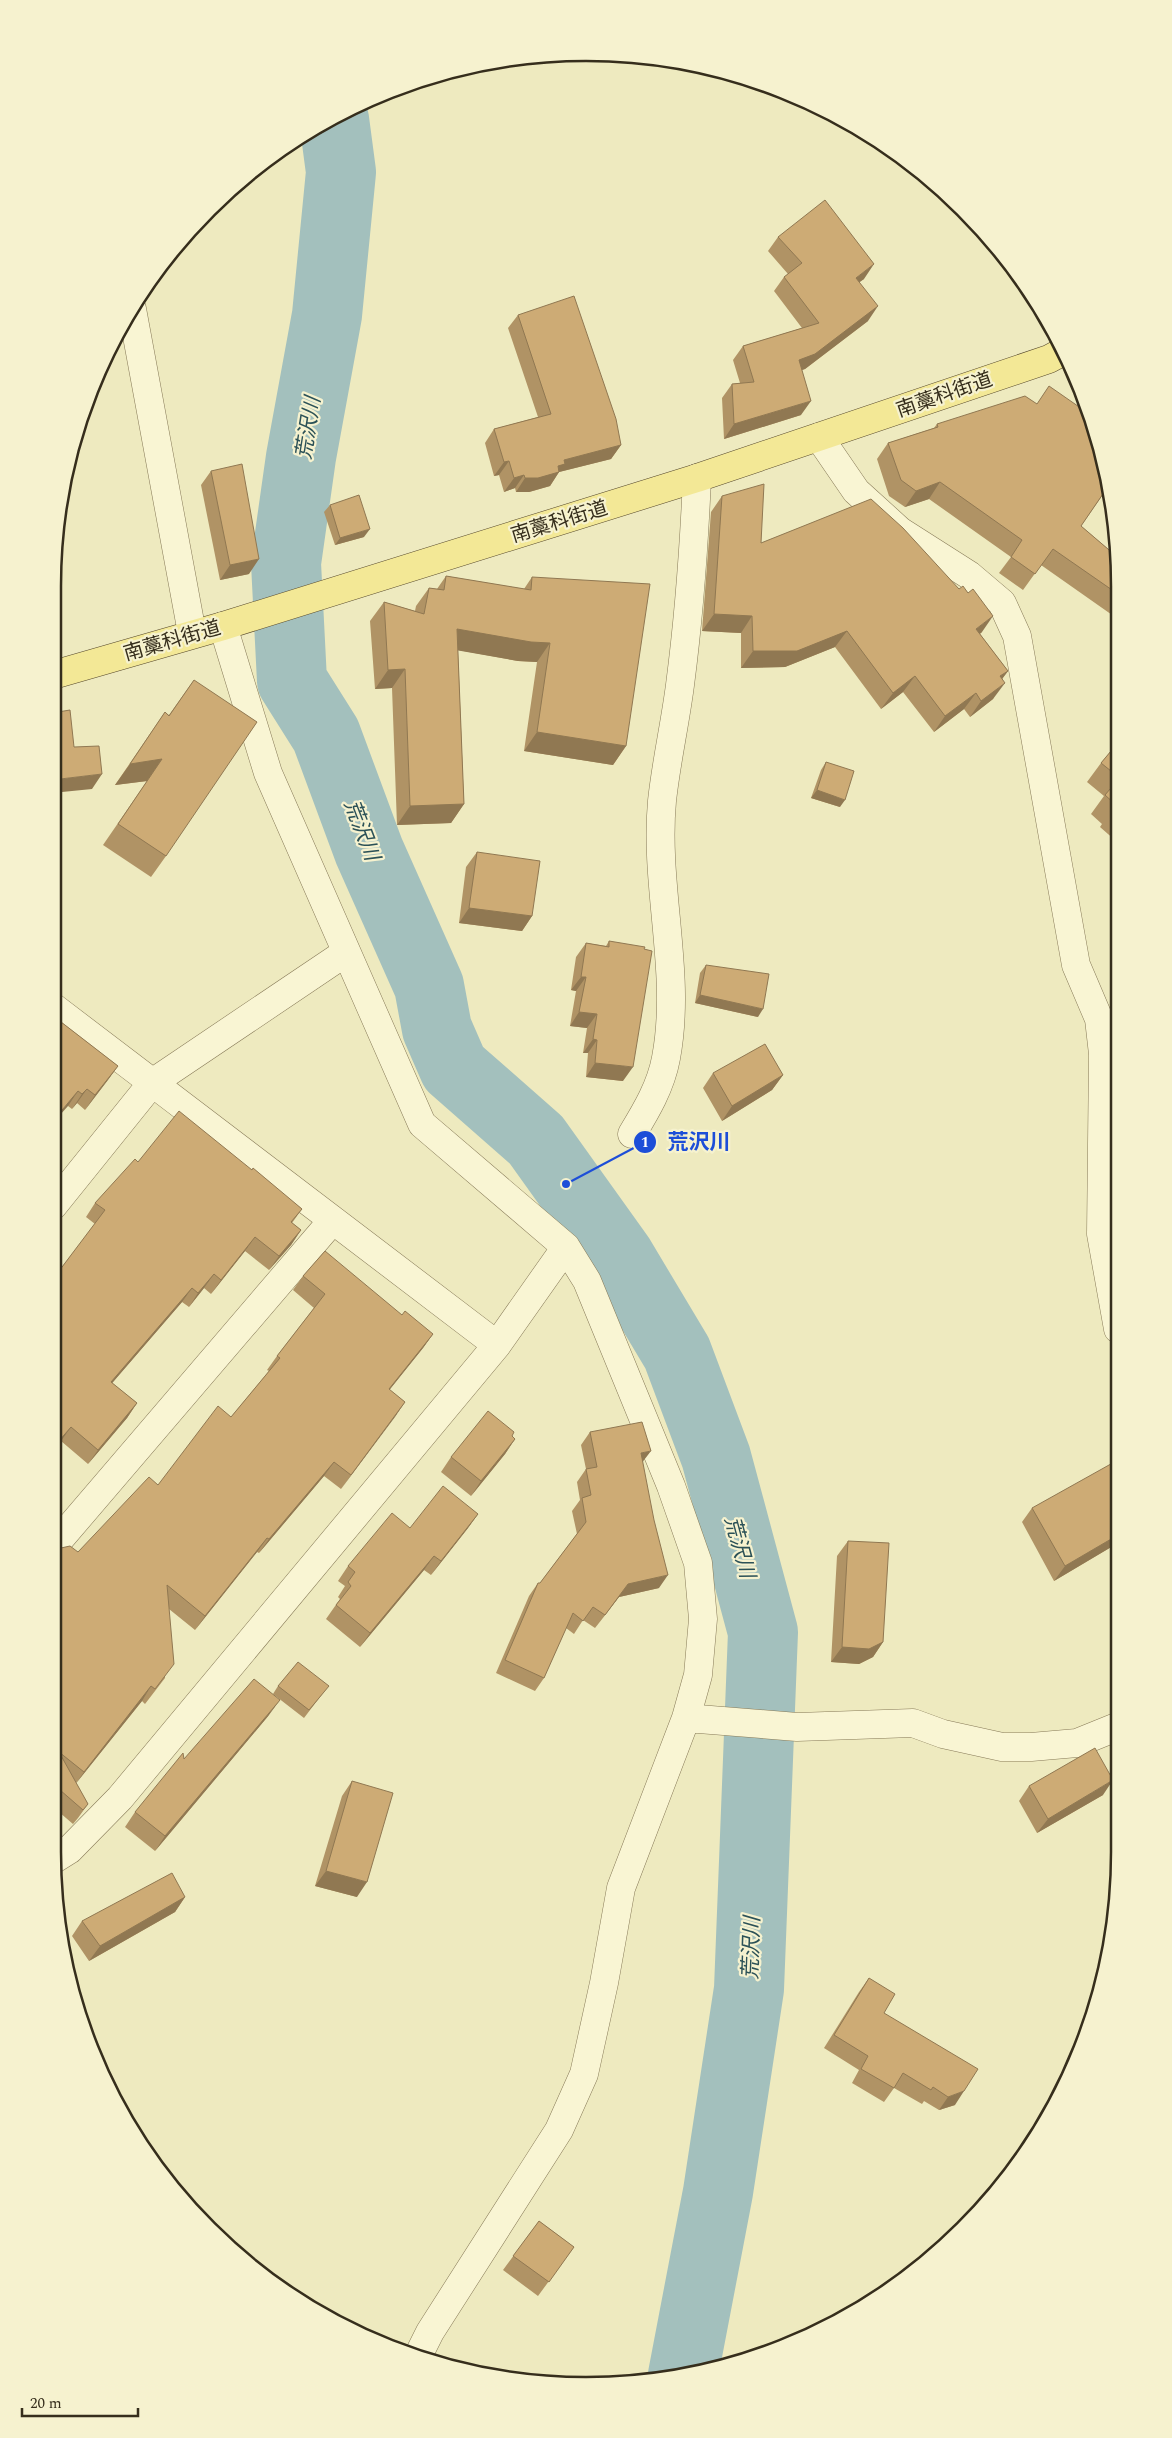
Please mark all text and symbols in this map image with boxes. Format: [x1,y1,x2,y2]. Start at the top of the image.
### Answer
street label: 南藁科街道 [892,364,996,425]
water label: 荒沢川 [288,393,330,462]
street label: 南藁科街道 [507,493,611,551]
street label: 南藁科街道 [120,613,224,669]
water label: 荒沢川 [335,795,388,867]
callout: 荒沢川 [633,1124,741,1160]
text: 荒沢川 [668,1127,731,1159]
text: 1 [641,1131,649,1154]
water label: 荒沢川 [715,1513,763,1584]
water label: 荒沢川 [735,1914,769,1980]
scale bar [22,2386,139,2418]
text: 20 m [30,2392,62,2415]

